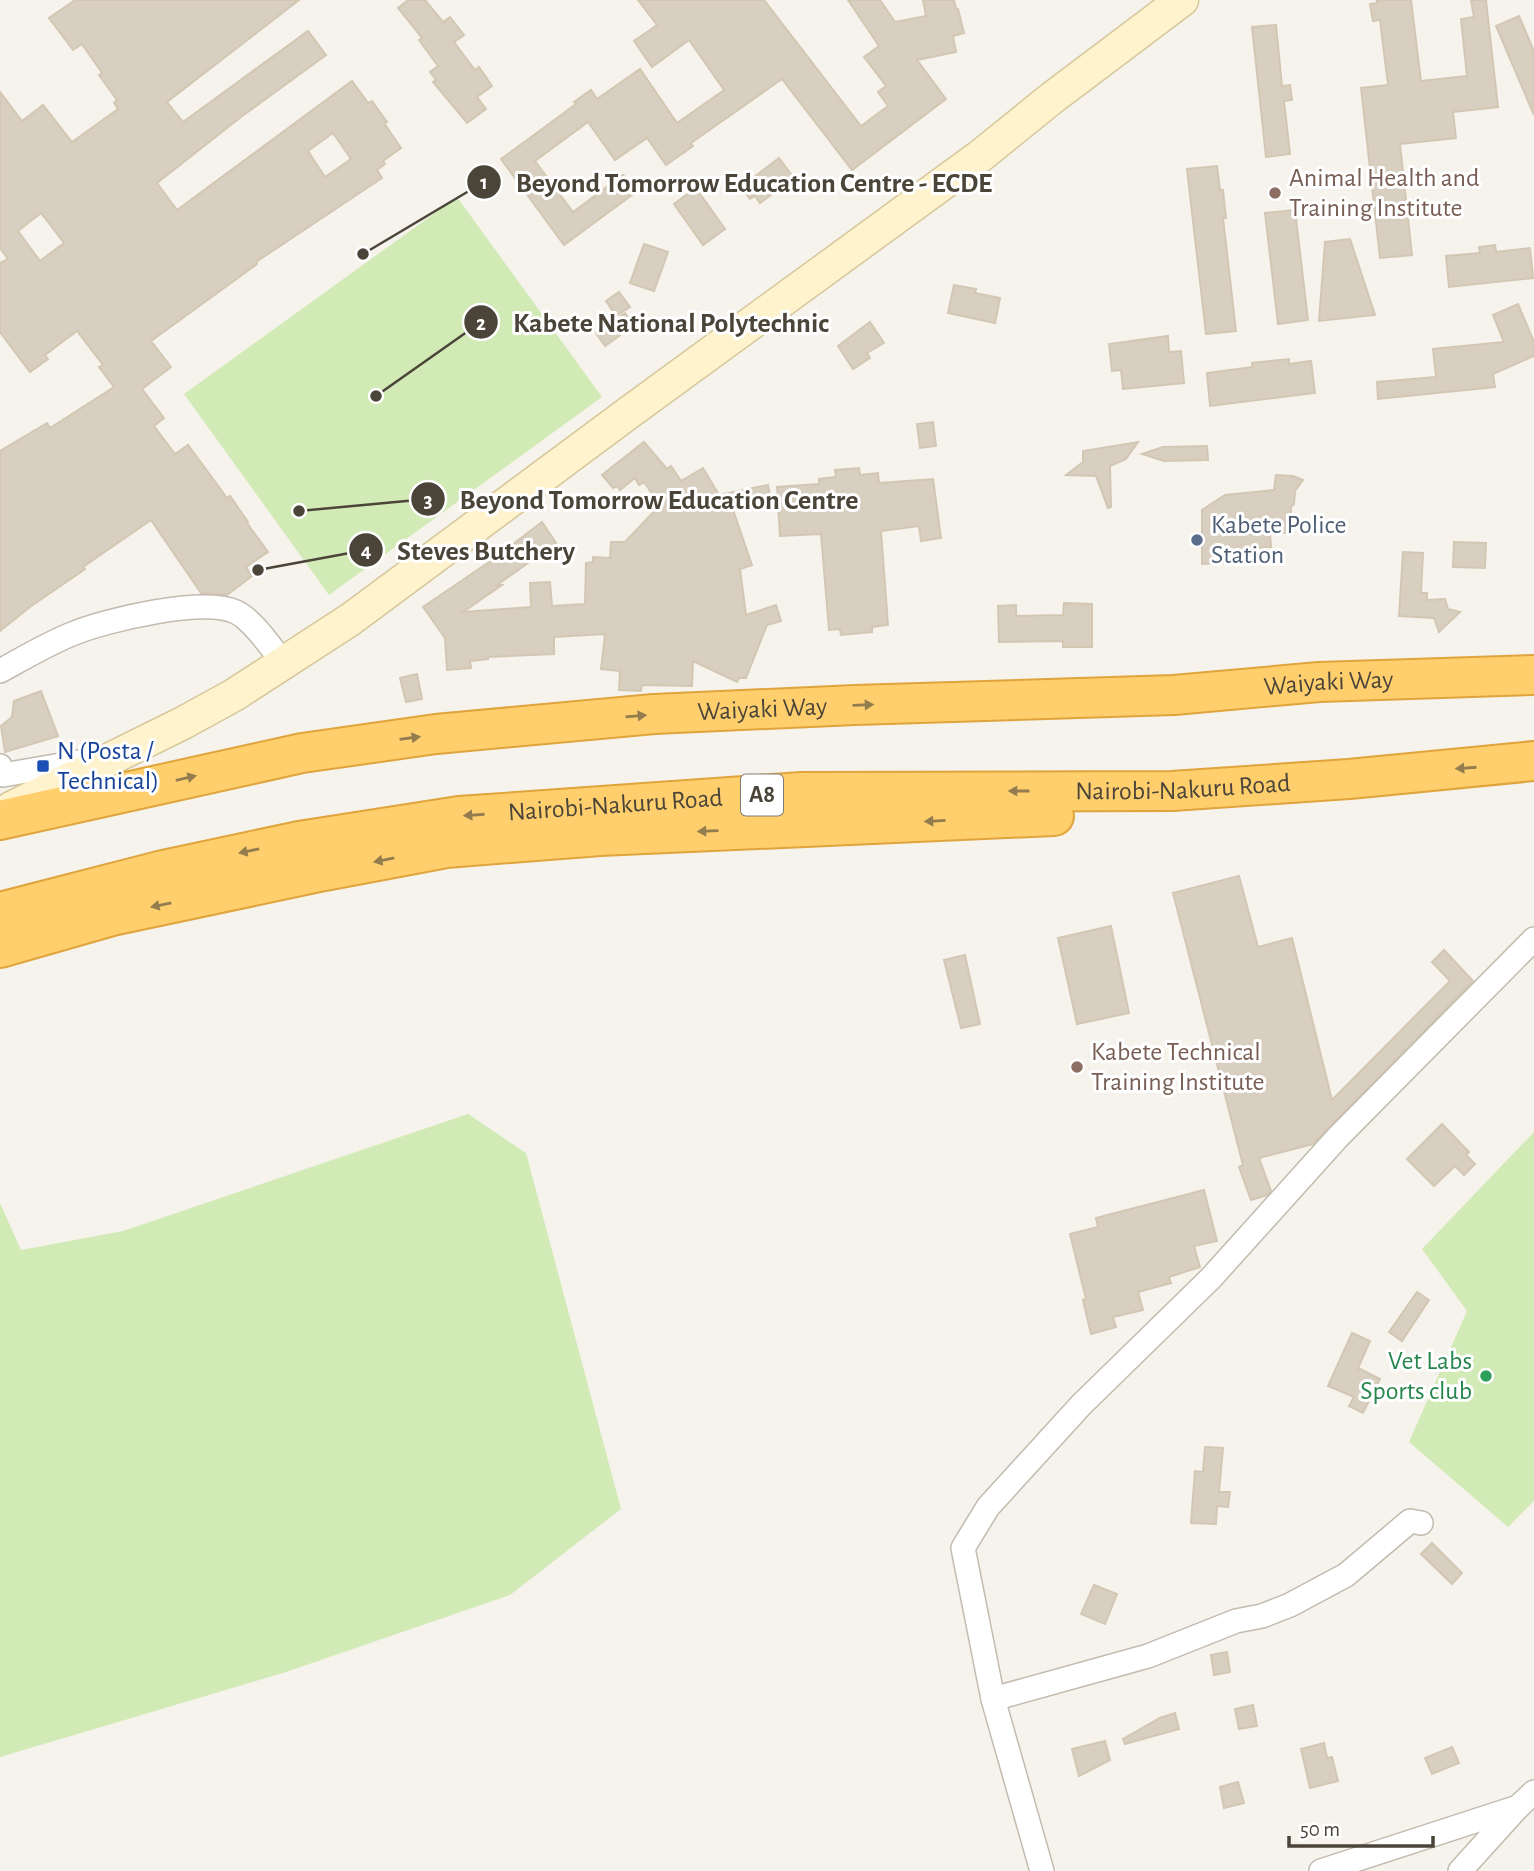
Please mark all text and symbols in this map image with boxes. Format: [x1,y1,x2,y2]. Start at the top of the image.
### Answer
callout: Beyond Tomorrow Education Centre - ECDE [467,157,1007,206]
place label: Animal Health and Training Institute [1289,165,1479,221]
text: Beyond Tomorrow Education Centre - ECDE [516,170,992,198]
text: 1 [480,172,488,193]
marker: Animal Health and Training Institute [1267,185,1283,201]
callout: Kabete National Polytechnic [464,298,843,347]
text: Kabete National Polytechnic [513,310,829,338]
text: 2 [476,313,486,334]
callout: Beyond Tomorrow Education Centre [411,475,873,524]
text: Beyond Tomorrow Education Centre [460,487,858,515]
text: 3 [423,490,433,511]
place label: Kabete Police Station [1211,512,1346,568]
callout: Steves Butchery [348,525,590,574]
marker: Kabete Police Station [1189,532,1205,548]
text: Steves Butchery [397,538,576,566]
text: 4 [361,540,371,561]
street label: Waiyaki Way [1263,667,1394,700]
street label: Waiyaki Way [697,693,828,725]
one-way arrow [853,699,875,710]
one-way arrow [625,710,647,721]
one-way arrow [399,732,421,743]
place label: N (Posta / Technical) [57,738,159,794]
marker: N (Posta / Technical) [35,758,51,774]
one-way arrow [1455,762,1477,773]
street label: Nairobi-Nakuru Road [1075,770,1291,804]
one-way arrow [175,773,197,784]
road number: A8 [741,774,783,816]
street label: Nairobi-Nakuru Road [507,785,724,826]
one-way arrow [1008,785,1030,797]
one-way arrow [463,810,485,821]
one-way arrow [924,816,946,827]
one-way arrow [697,826,719,837]
one-way arrow [238,846,260,857]
one-way arrow [373,854,395,865]
one-way arrow [150,900,172,911]
place label: Kabete Technical Training Institute [1091,1039,1264,1095]
marker: Kabete Technical Training Institute [1069,1059,1085,1075]
place label: Vet Labs Sports club [1360,1348,1472,1404]
marker: Vet Labs Sports club [1478,1368,1494,1384]
scale bar [1289,1804,1432,1848]
text: 50 m [1300,1819,1340,1840]

